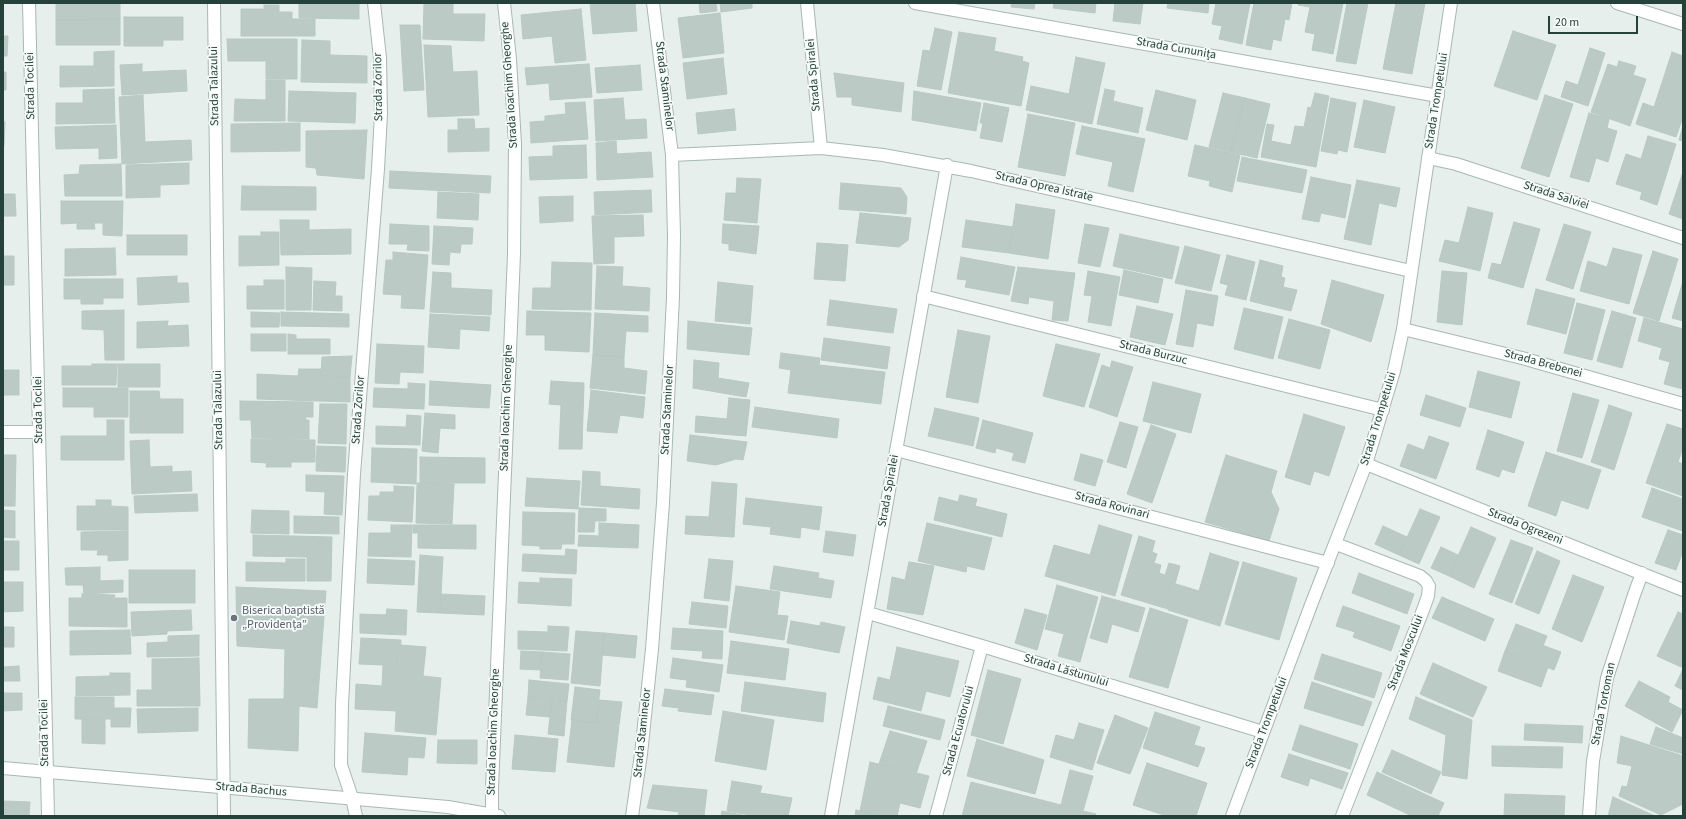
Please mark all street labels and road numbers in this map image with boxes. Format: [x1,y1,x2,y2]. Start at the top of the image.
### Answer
street label: Strada Ioachim Gheorghe [498,21,522,149]
street label: Strada Cununița [1135,35,1217,63]
street label: Strada Spiralei [804,38,824,112]
street label: Strada Staminelor [651,40,677,132]
street label: Strada Talazului [207,46,223,126]
street label: Strada Tocilei [23,52,39,120]
street label: Strada Zorilor [371,52,387,122]
street label: Strada Trompetului [1422,52,1452,150]
street label: Strada Oprea Istrate [994,169,1094,205]
street label: Strada Salviei [1521,179,1591,213]
street label: Strada Burzuc [1117,338,1189,368]
street label: Strada Ioachim Gheorghe [498,344,516,472]
street label: Strada Brebenei [1502,347,1584,381]
street label: Strada Staminelor [658,365,678,455]
street label: Strada Talazului [211,370,227,450]
street label: Strada Trompetului [1358,370,1400,468]
street label: Strada Zorilor [349,375,369,445]
street label: Strada Tocilei [31,376,47,444]
street label: Strada Spiralei [876,454,902,528]
street label: Strada Rovinari [1073,489,1151,523]
street label: Strada Ogrezeni [1485,505,1565,549]
street label: Strada Moscului [1385,613,1427,693]
street label: Strada Lăstunului [1022,651,1110,691]
street label: Strada Tortoman [1589,661,1619,747]
street label: Strada Ioachim Gheorghe [485,668,503,796]
street label: Strada Trompetului [1243,675,1291,771]
street label: Strada Ecuatorului [940,684,978,778]
street label: Strada Staminelor [631,687,655,779]
street label: Strada Tocilei [37,699,53,767]
street label: Strada Bachus [215,780,287,800]

